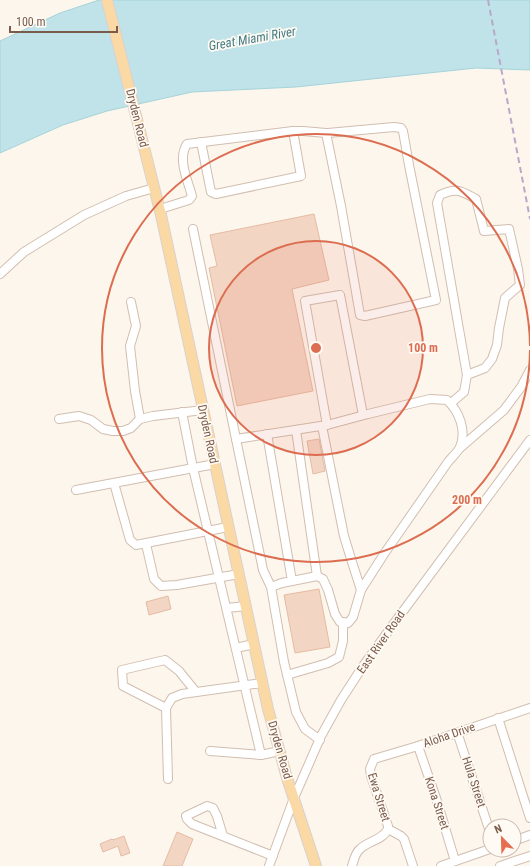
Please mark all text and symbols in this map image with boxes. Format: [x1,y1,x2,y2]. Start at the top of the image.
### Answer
scale bar [10,8,117,34]
text: 100 m [16,15,46,29]
water label: Great Miami River [207,23,298,54]
street label: Dryden Road [123,87,151,149]
centre of rings [309,341,323,355]
text: 100 m [408,341,438,355]
street label: Dryden Road [195,403,221,465]
text: 200 m [452,493,482,507]
street label: East River Road [354,608,408,676]
street label: Dryden Road [265,719,295,781]
street label: Aloha Drive [421,719,477,750]
street label: Hula Street [459,755,489,810]
street label: Ewa Street [365,771,393,824]
street label: Kona Street [422,775,452,832]
north arrow [482,818,522,858]
text: N [493,822,504,837]

